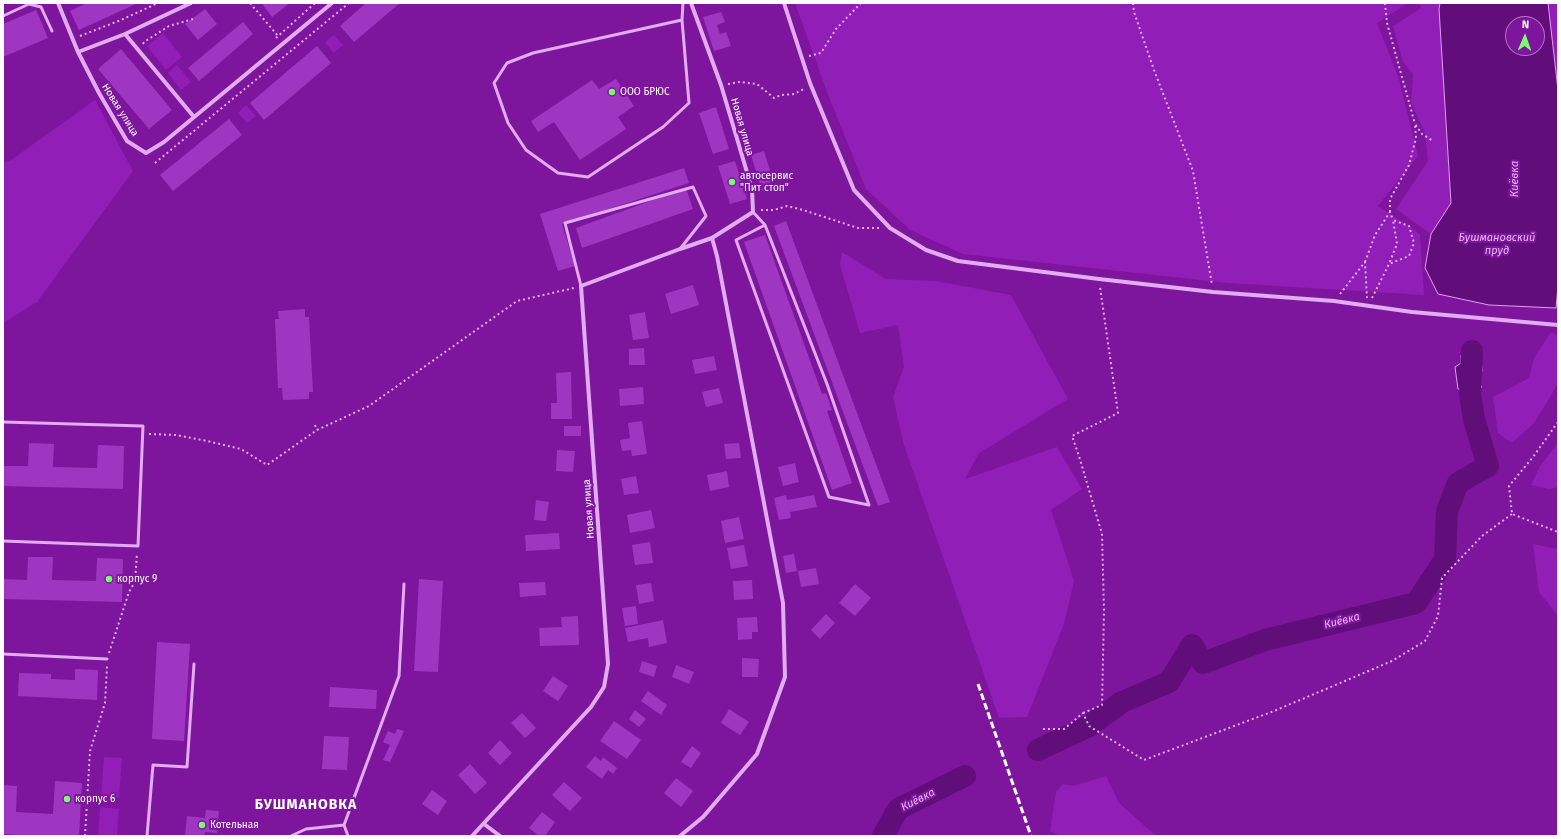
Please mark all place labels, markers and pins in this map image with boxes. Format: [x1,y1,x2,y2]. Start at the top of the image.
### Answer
place label: ООО БРЮС [620,86,670,98]
marker: ООО БРЮС [607,87,617,97]
place label: автосервис "Пит стоп" [740,170,793,194]
marker: автосервис "Пит стоп" [727,177,737,187]
place label: корпус 9 [117,573,157,585]
marker: корпус 9 [104,574,114,584]
place label: корпус 6 [75,793,115,805]
marker: корпус 6 [62,794,72,804]
place label: Котельная [210,819,259,831]
marker: Котельная [197,820,207,830]

